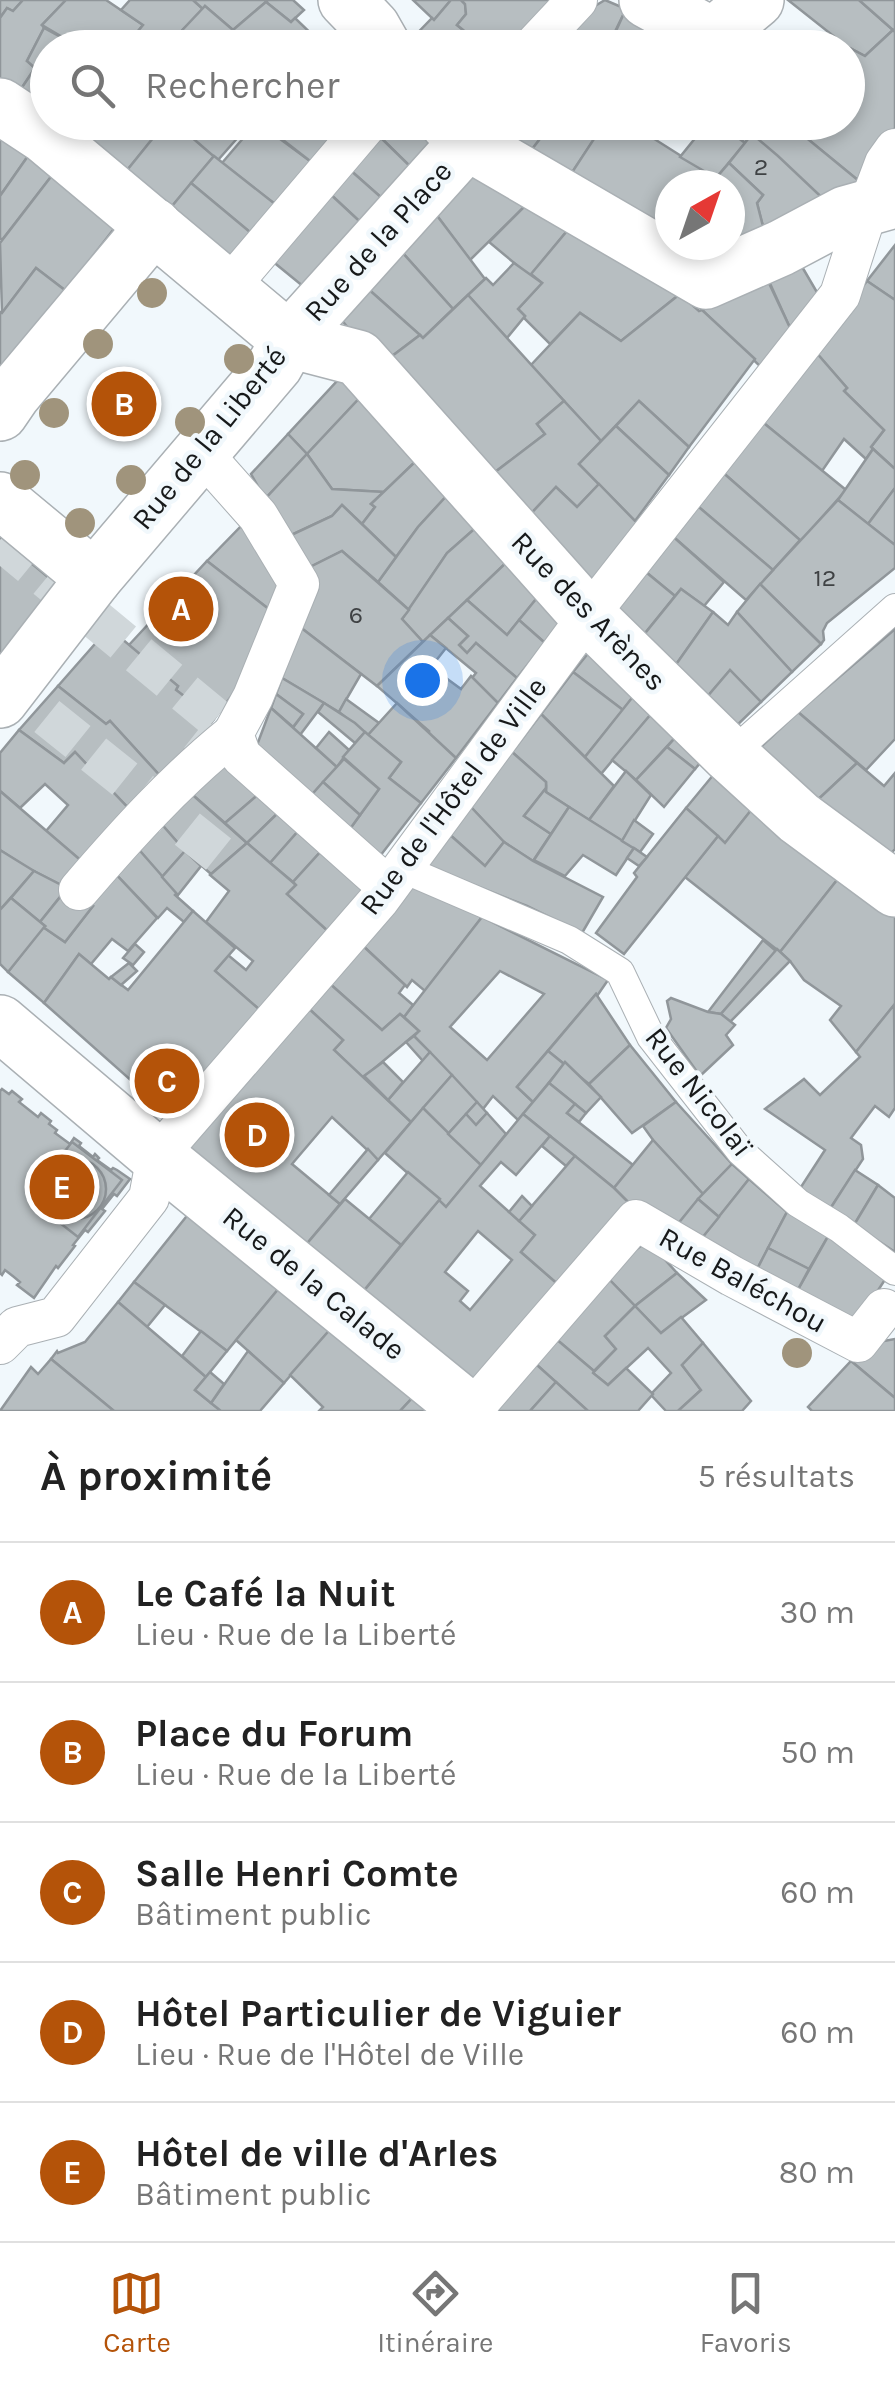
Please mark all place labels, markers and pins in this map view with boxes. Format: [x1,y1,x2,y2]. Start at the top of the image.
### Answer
pin: B [92,366,156,442]
pin: A [148,572,214,646]
pin: C [134,1044,200,1118]
pin: D [224,1098,290,1172]
pin: E [30,1150,94,1224]

